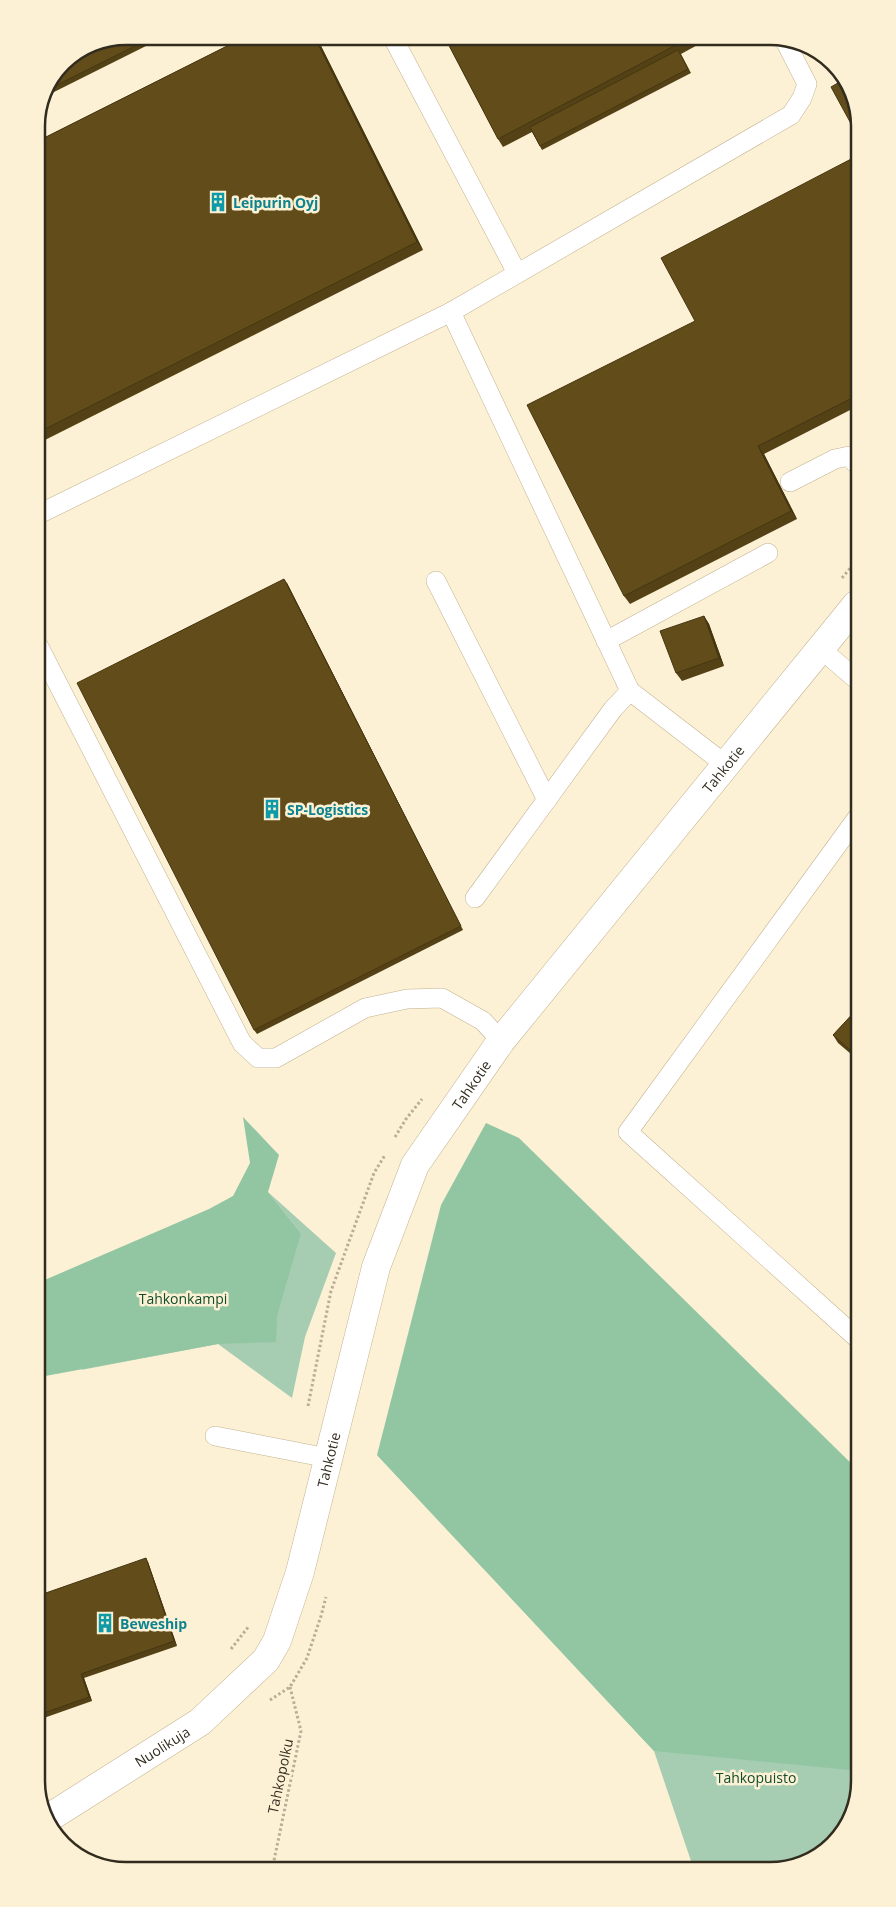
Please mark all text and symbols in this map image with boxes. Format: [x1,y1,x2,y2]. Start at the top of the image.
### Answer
building icon: Leipurin Oyj [207,191,229,213]
place label: Leipurin Oyj [233,193,318,212]
street label: Tahkotie [698,741,748,797]
building icon: SP-Logistics [261,798,283,820]
place label: SP-Logistics [287,800,368,819]
street label: Tahkotie [447,1056,495,1113]
park label: Tahkonkampi [139,1289,227,1308]
street label: Tahkotie [312,1430,344,1489]
building icon: Beweship [94,1612,116,1634]
place label: Beweship [120,1614,187,1633]
street label: Nuolikuja [131,1722,193,1771]
street label: Tahkopolku [263,1737,297,1815]
park label: Tahkopuisto [716,1768,796,1787]

